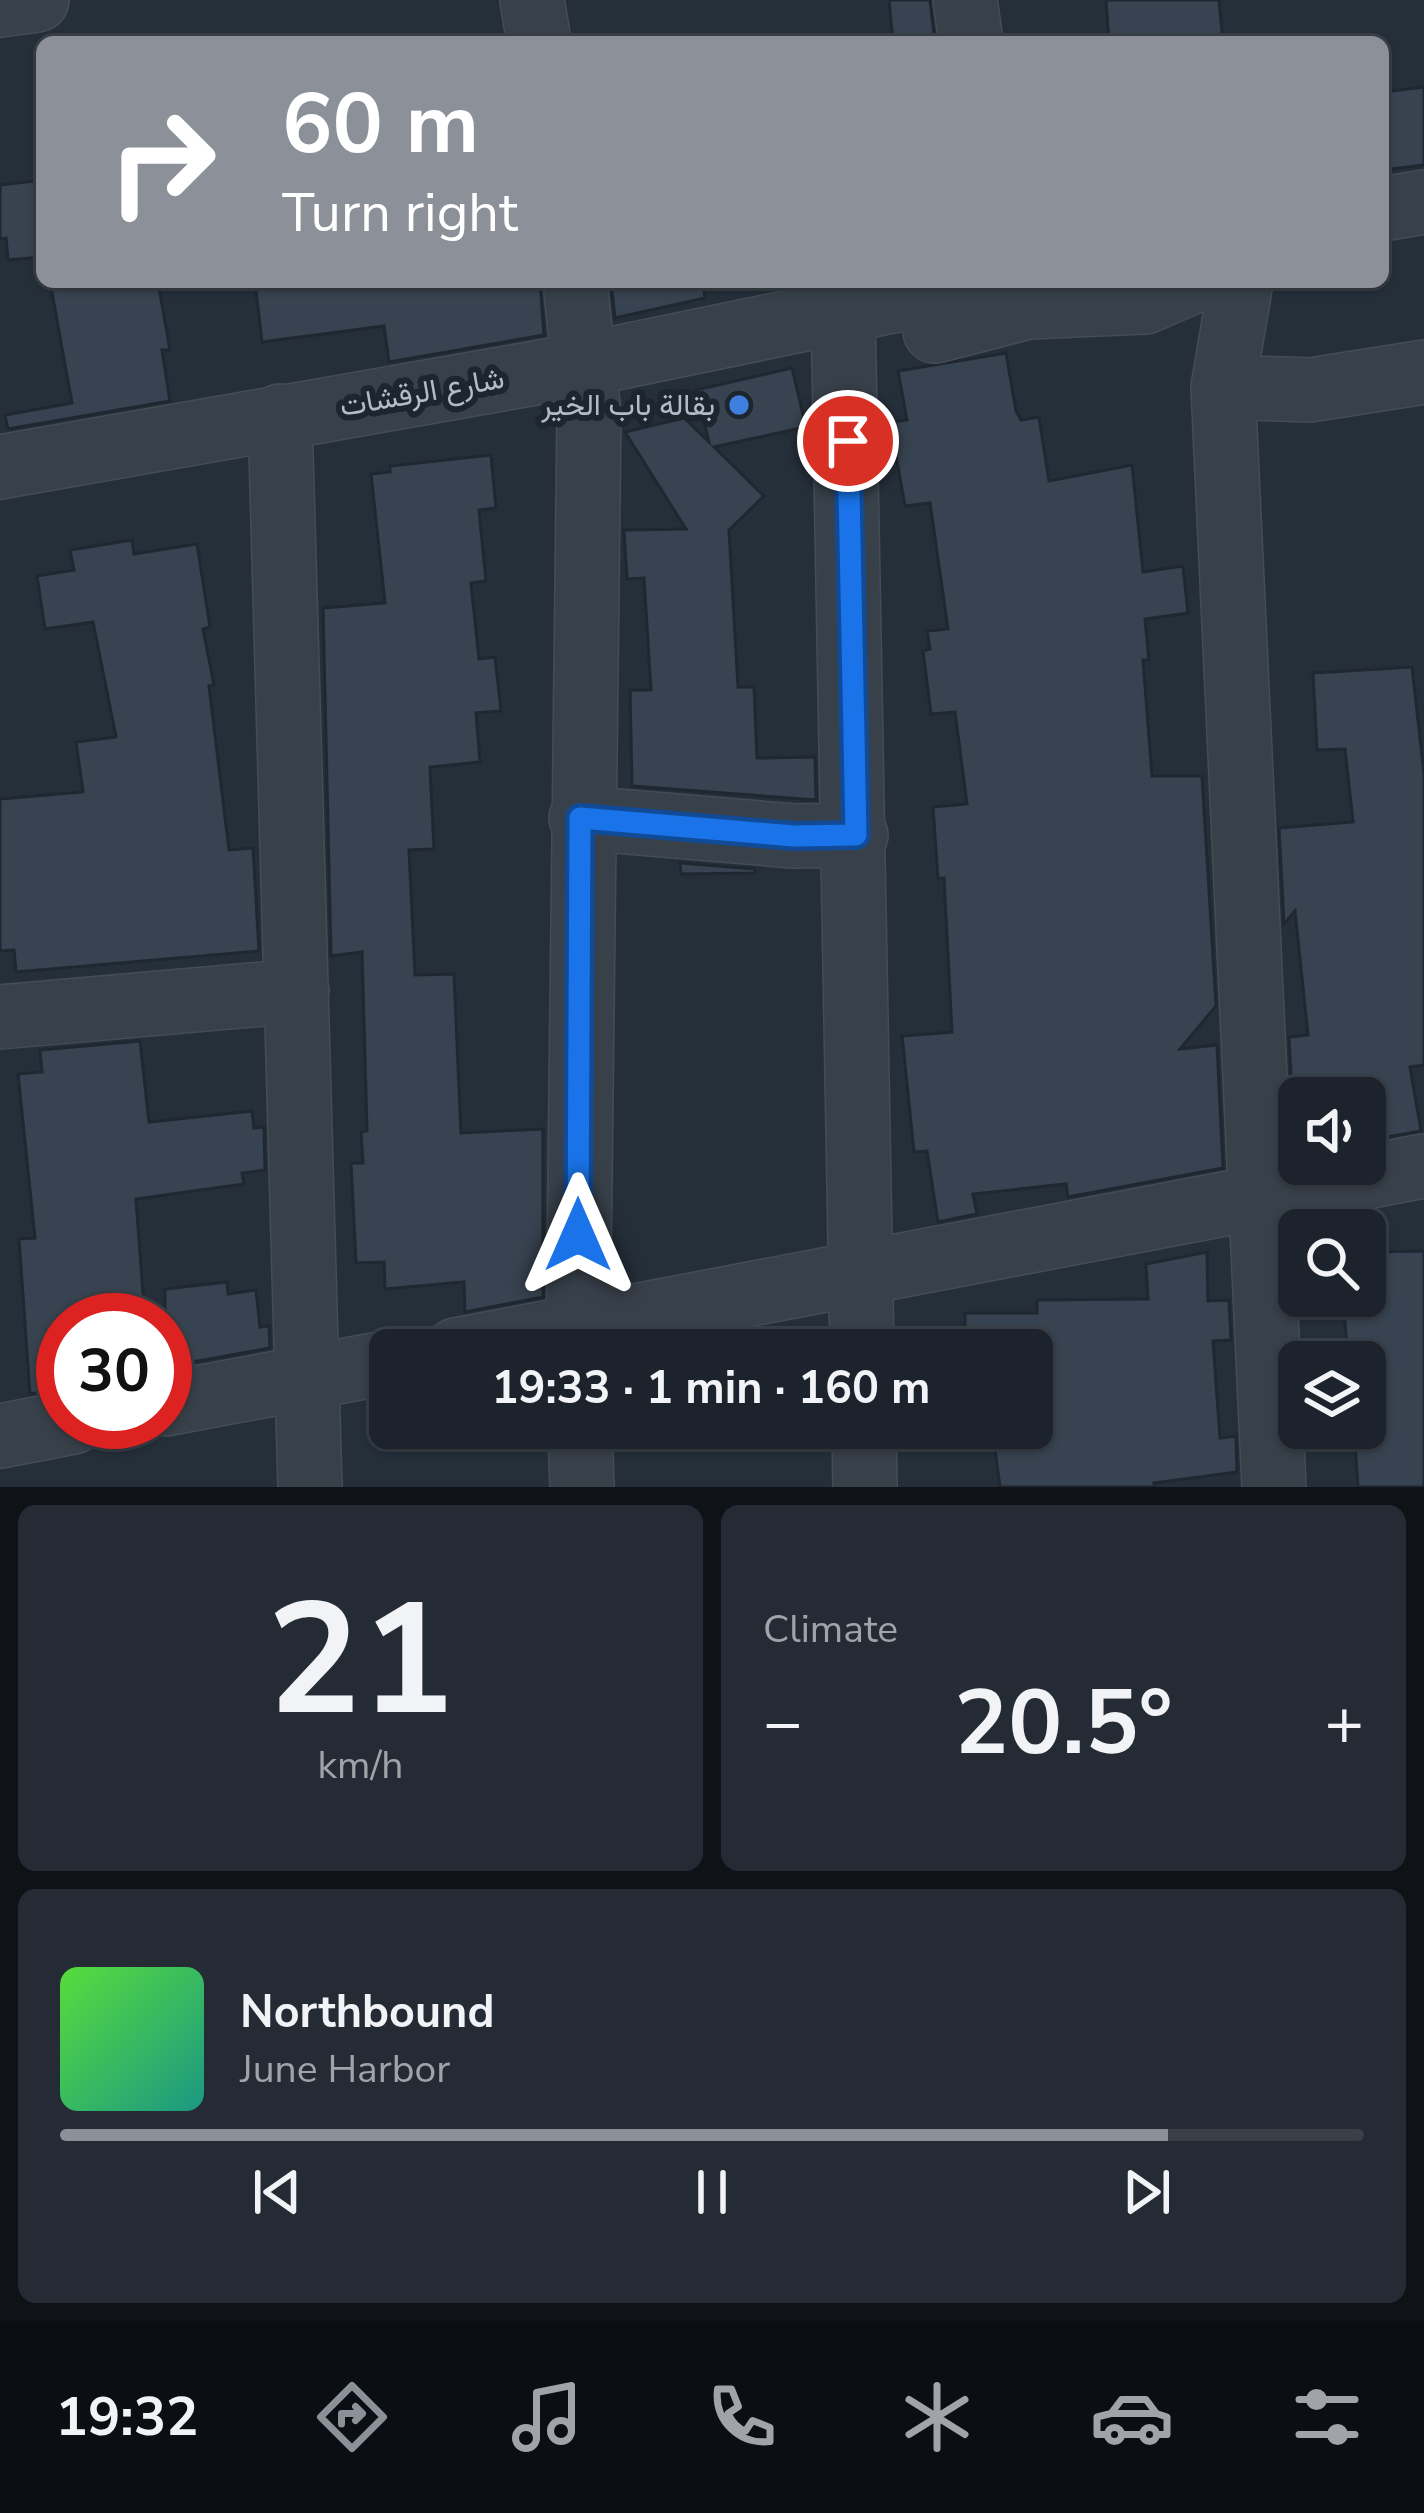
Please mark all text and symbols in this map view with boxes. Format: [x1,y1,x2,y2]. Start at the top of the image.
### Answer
text: 60 m [282,67,479,182]
icon: right [84,84,240,240]
text: Turn right [282,176,518,250]
street label: شارع الرقشات [337,358,508,427]
place label: بقالة باب الخير [540,385,715,426]
pin [797,390,899,492]
marker: بقالة باب الخير [726,392,752,418]
icon: arrive [815,408,881,474]
map controls [1278,1077,1386,1449]
button: sound [1278,1077,1386,1185]
position arrow [515,1172,641,1298]
button: search [1278,1209,1386,1317]
speed limit sign: 30 [36,1293,192,1449]
button: layers [1278,1341,1386,1449]
text: 19:33 · 1 min · 160 m [491,1358,931,1419]
text: 21 [267,1554,454,1767]
text: Climate [763,1603,898,1656]
text: 20.5° [954,1662,1173,1785]
text: − [763,1678,803,1768]
text: + [1324,1678,1364,1768]
text: km/h [318,1739,403,1792]
text: Northbound [240,1982,494,2043]
text: June Harbor [240,2043,450,2096]
icon: previous [244,2159,310,2225]
icon: pause [679,2159,745,2225]
icon: next [1114,2159,1180,2225]
icon: directions [310,2375,394,2459]
icon: music [505,2375,589,2459]
icon: phone [700,2375,784,2459]
icon: climate [895,2375,979,2459]
icon: car [1090,2375,1174,2459]
icon: filters [1285,2375,1369,2459]
text: 19:32 [56,2380,199,2454]

